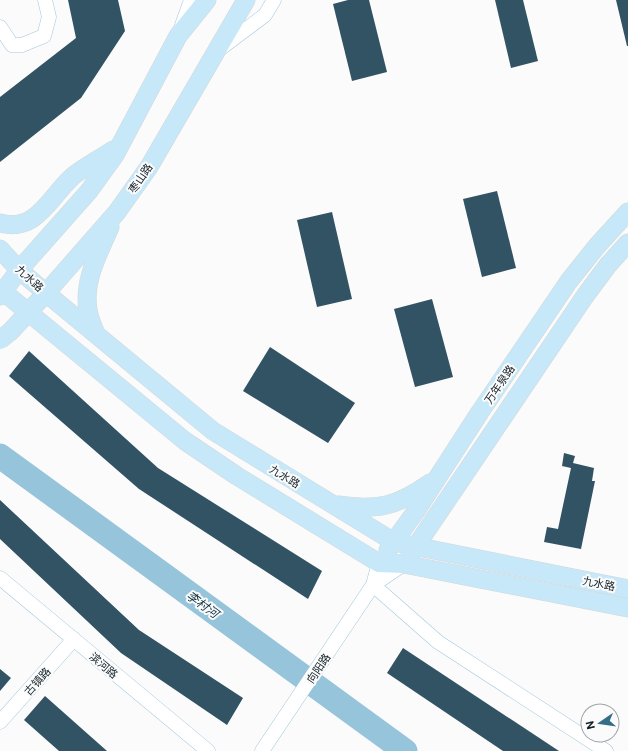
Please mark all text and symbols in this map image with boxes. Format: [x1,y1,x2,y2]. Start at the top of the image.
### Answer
street label: 枣山路 [125,161,155,195]
street label: 九水路 [13,262,47,294]
street label: 万年泉路 [481,362,517,406]
street label: 九水路 [268,462,302,490]
street label: 九水路 [582,573,616,593]
water label: 李村河 [184,588,223,621]
street label: 滨河路 [87,649,121,681]
street label: 向阳路 [303,651,333,685]
street label: 古镇路 [21,664,53,698]
north arrow [580,703,620,743]
text: N [583,720,597,731]

